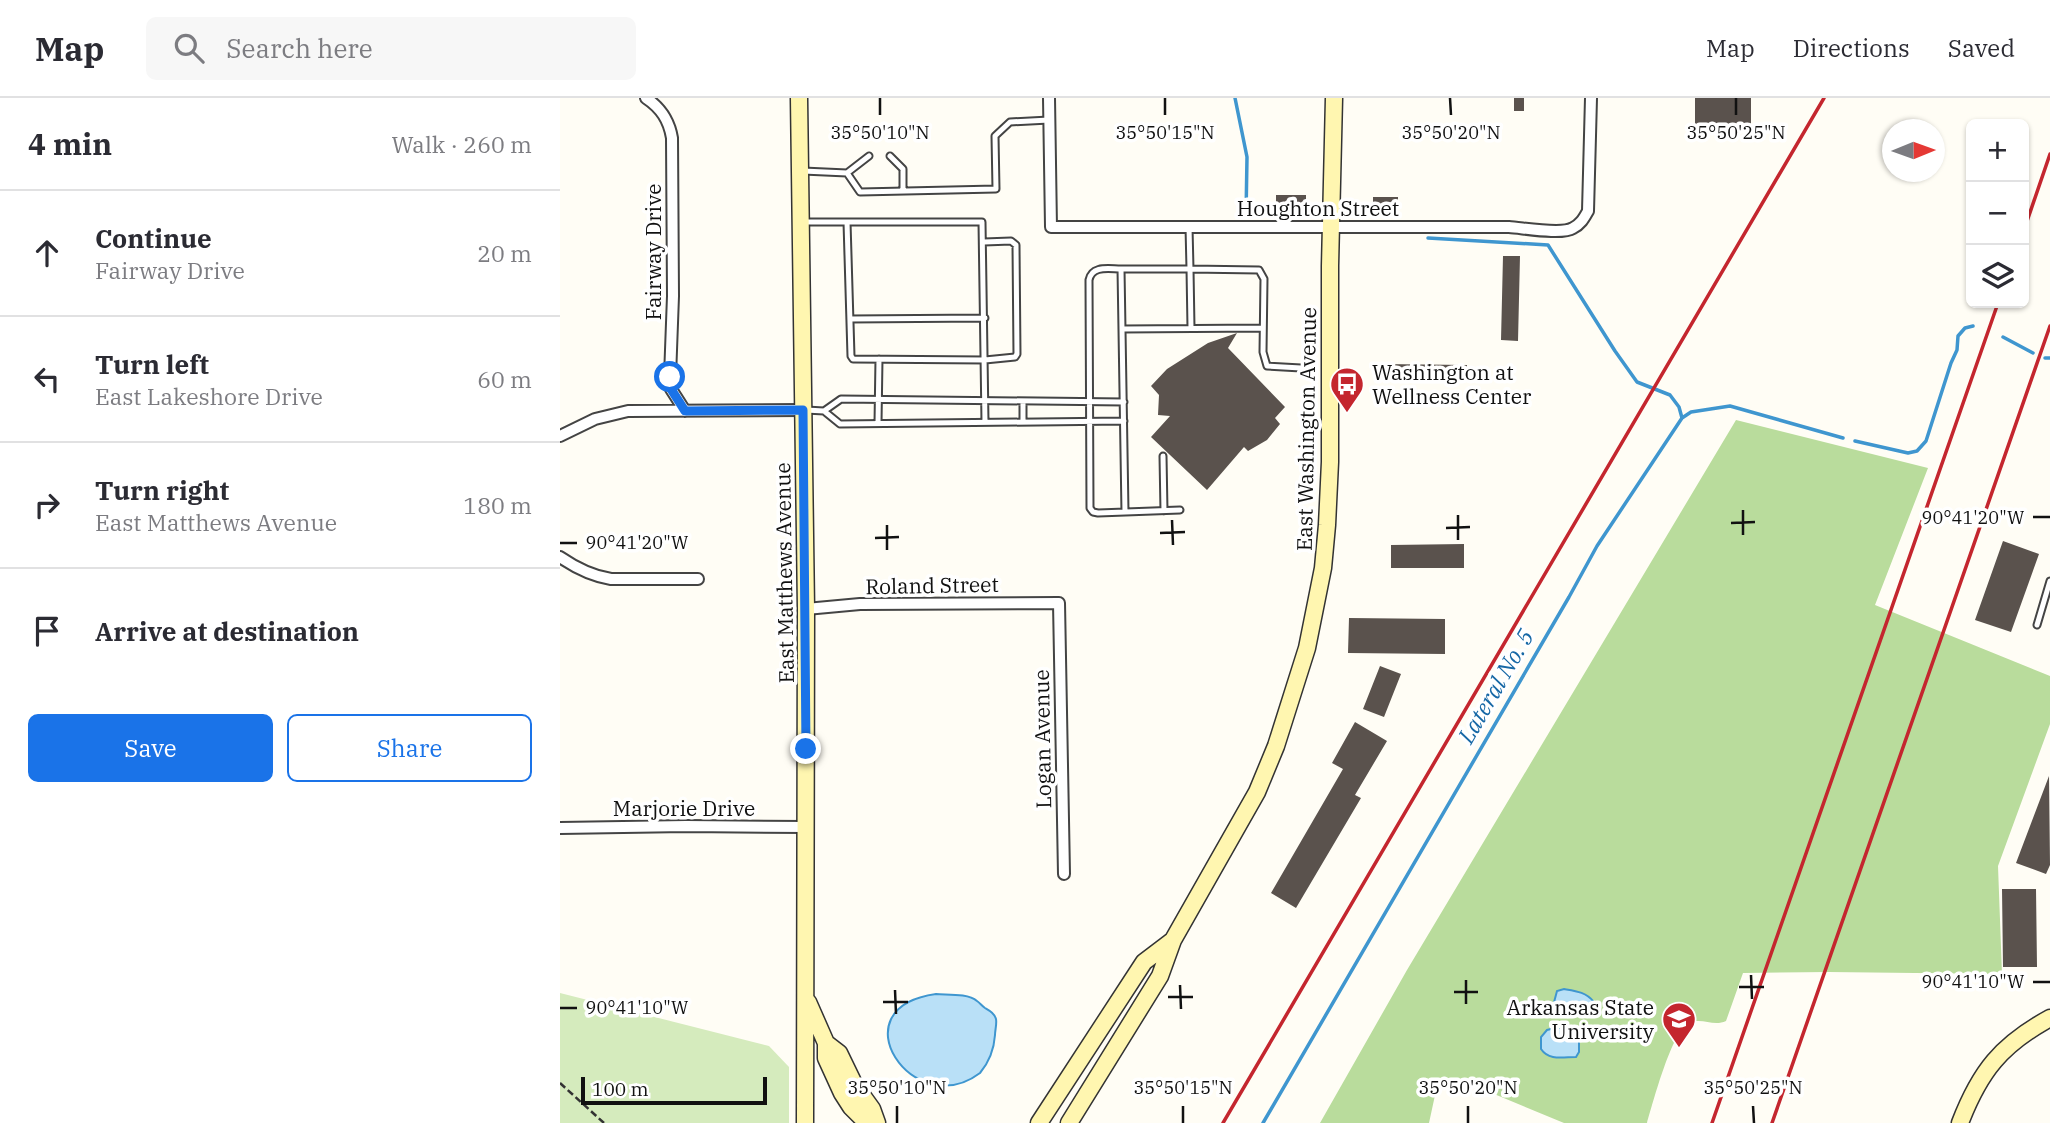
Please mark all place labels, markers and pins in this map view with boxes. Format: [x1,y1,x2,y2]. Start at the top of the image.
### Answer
place label: Washington at Wellness Center [1372,358,1532,410]
bus stop icon: Washington at Wellness Center [1328,365,1366,414]
place label: Arkansas State University [1507,993,1655,1045]
school or university icon: Arkansas State University [1660,1000,1698,1049]

